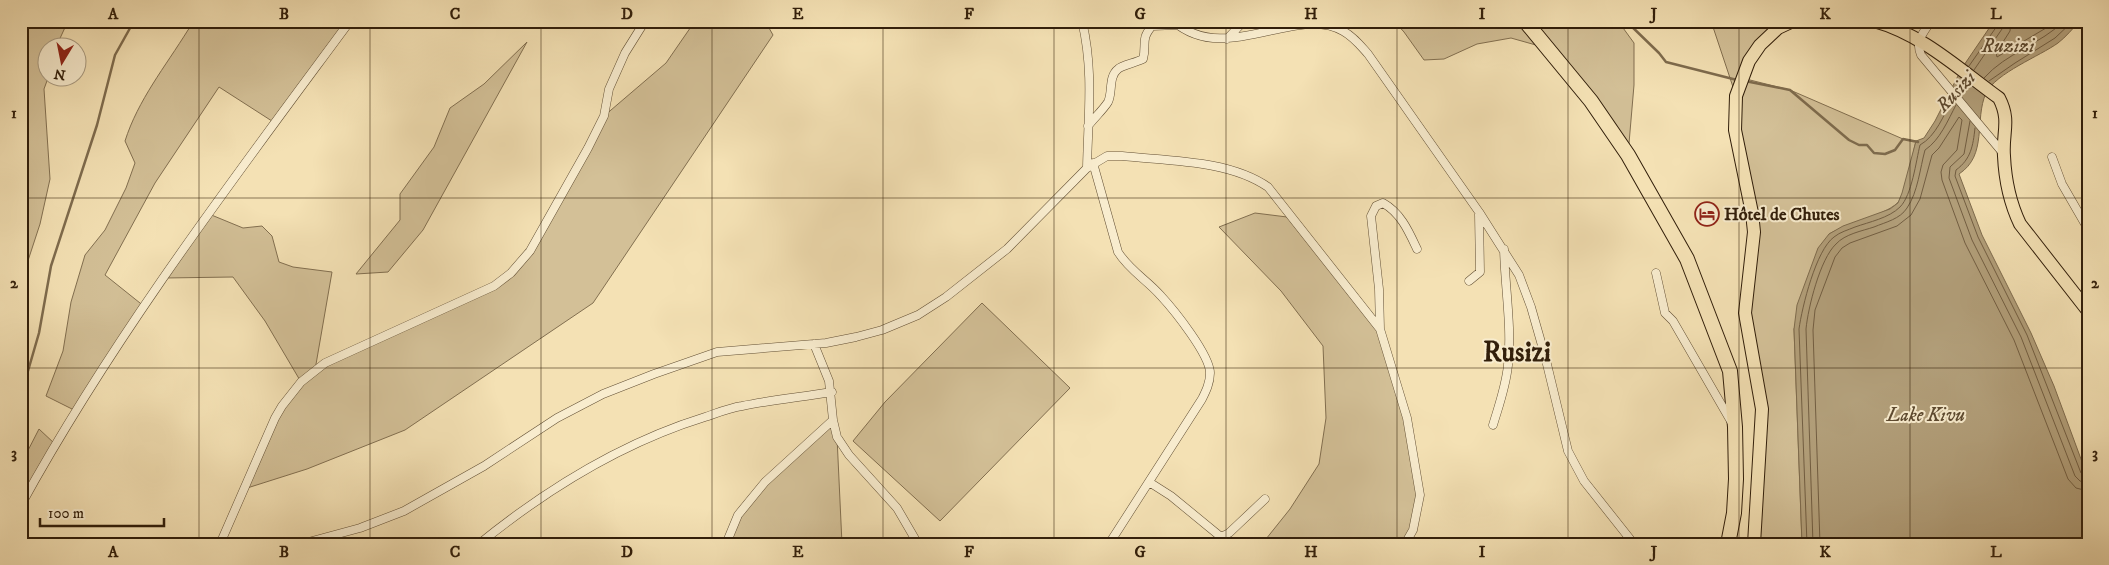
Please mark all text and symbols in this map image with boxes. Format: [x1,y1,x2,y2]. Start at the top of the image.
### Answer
text: A [107,4,119,24]
text: B [279,4,289,24]
text: C [450,4,460,24]
text: D [621,4,633,24]
text: E [792,4,804,24]
text: F [964,4,974,24]
text: G [1134,4,1146,24]
text: H [1304,4,1318,24]
text: I [1479,4,1486,24]
text: J [1649,4,1658,24]
text: K [1819,4,1831,24]
text: L [1990,4,2002,24]
water label: Ruzizi [1981,35,2035,58]
north arrow [38,38,88,88]
text: N [52,64,67,84]
water label: Rusizi [1931,66,1982,118]
text: 1 [11,103,17,123]
text: 1 [2092,103,2098,123]
hotel icon: Hôtel de Chutes [1694,201,1720,227]
place label: Hôtel de Chutes [1724,204,1840,226]
text: 2 [10,273,19,293]
text: 2 [2091,273,2100,293]
district label: Rusizi [1483,335,1551,370]
water label: Lake Kivu [1886,404,1965,427]
text: 3 [11,443,17,463]
text: 3 [2092,443,2098,463]
scale bar [40,495,164,527]
text: 100 m [48,504,84,523]
text: A [107,542,119,562]
text: B [279,542,289,562]
text: C [450,542,460,562]
text: D [621,542,633,562]
text: E [792,542,804,562]
text: F [964,542,974,562]
text: G [1134,542,1146,562]
text: H [1304,542,1318,562]
text: I [1479,542,1486,562]
text: J [1649,542,1658,562]
text: K [1819,542,1831,562]
text: L [1990,542,2002,562]

